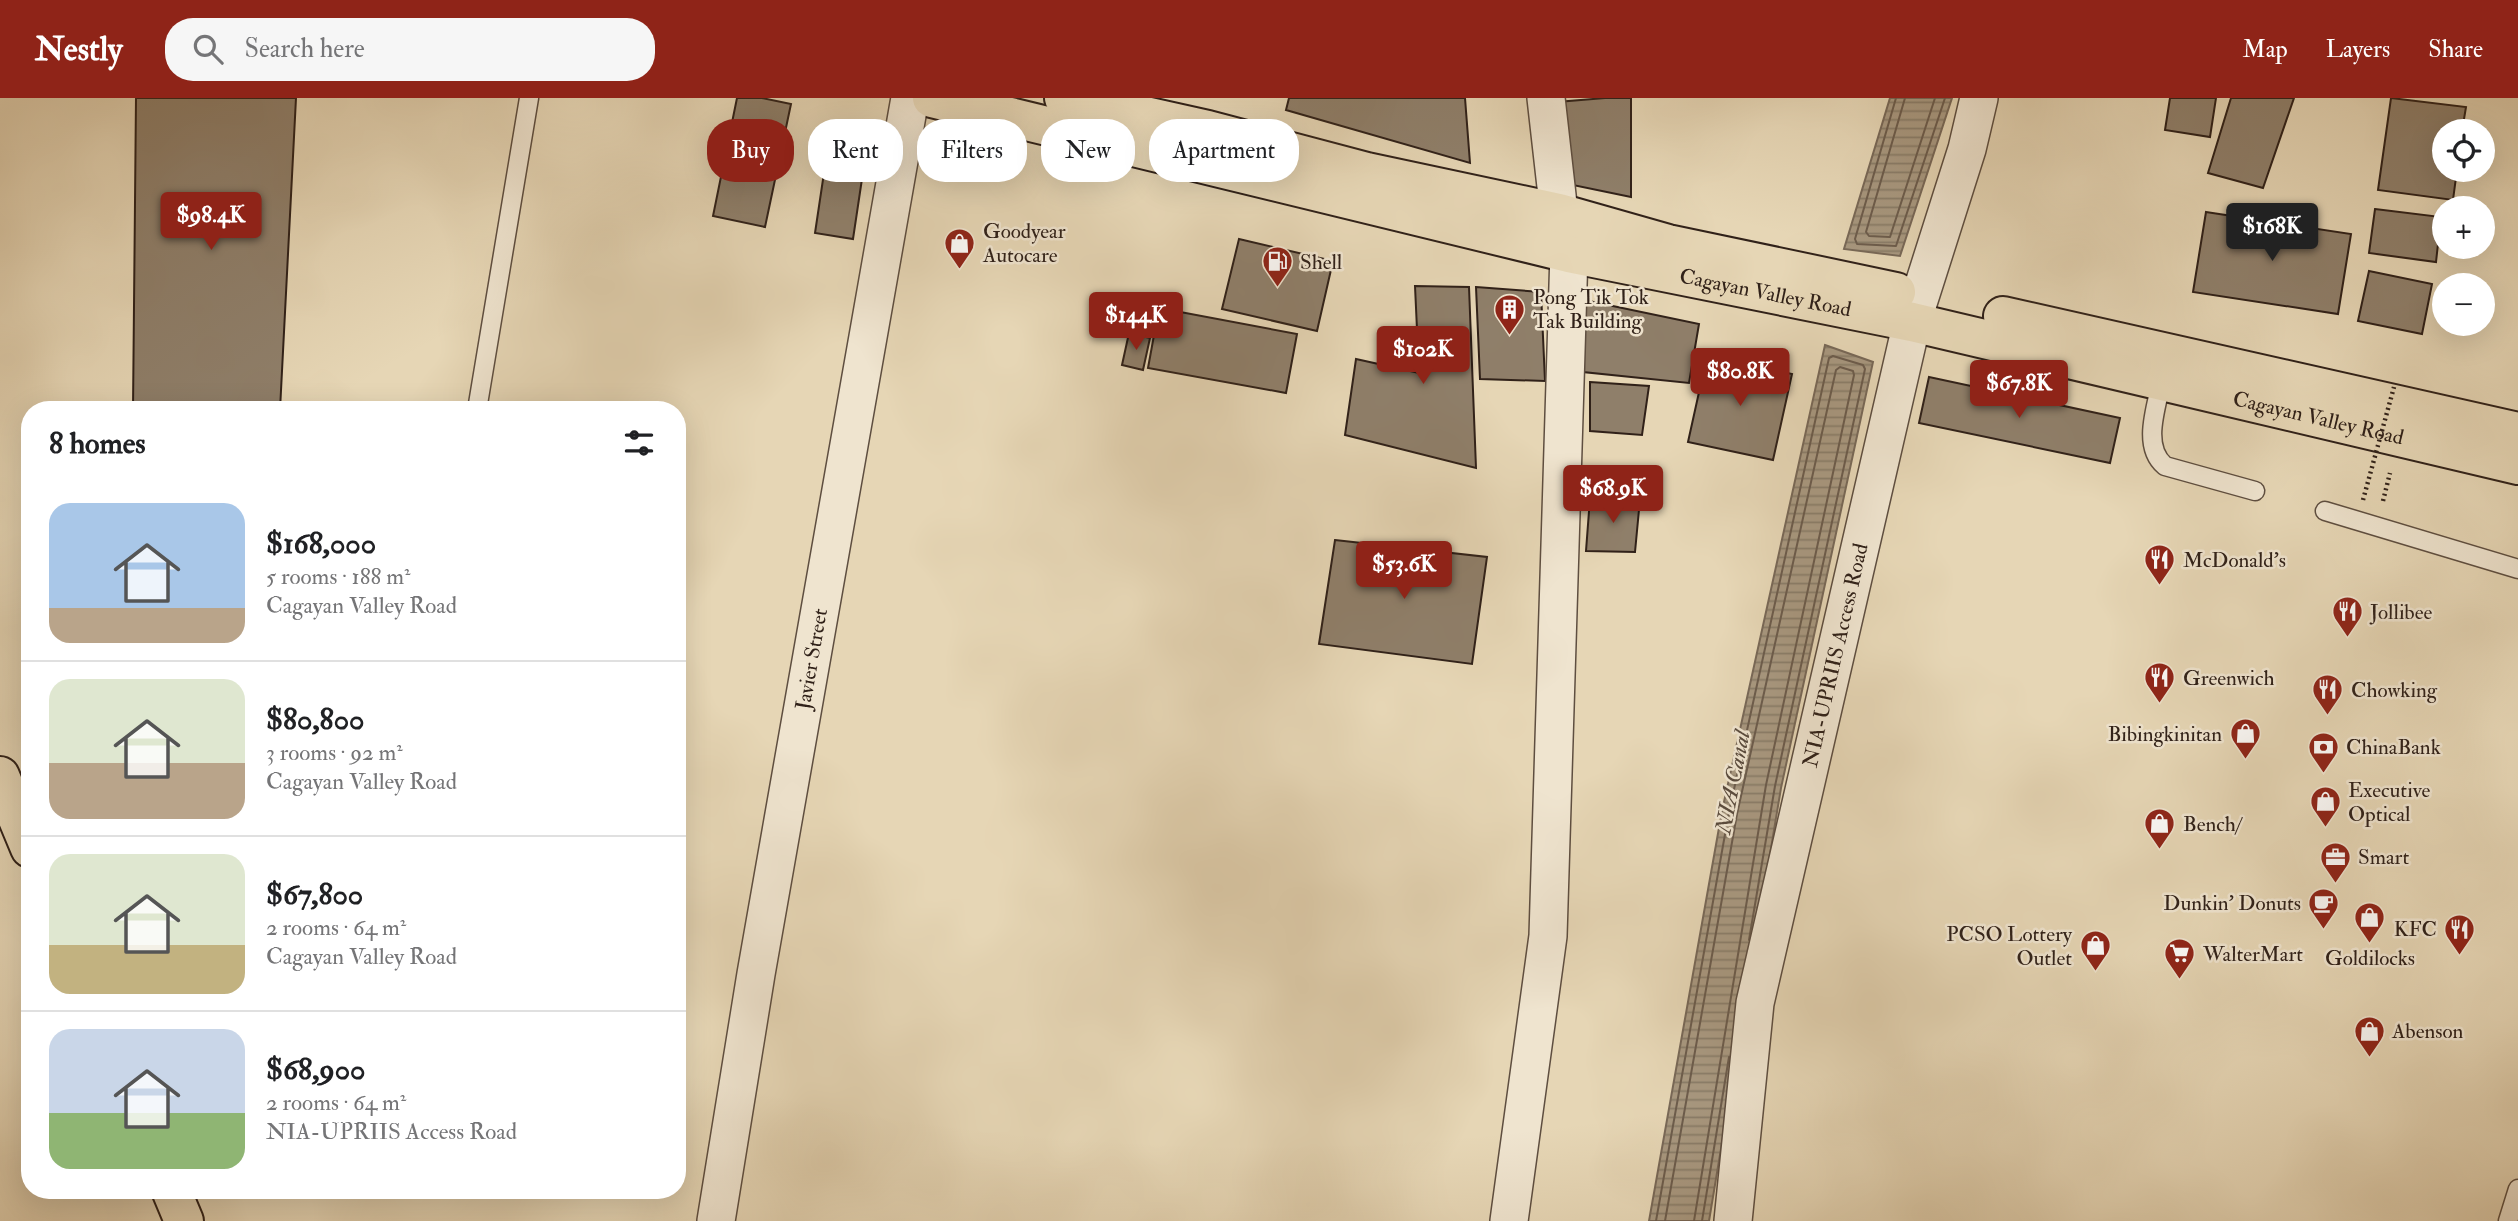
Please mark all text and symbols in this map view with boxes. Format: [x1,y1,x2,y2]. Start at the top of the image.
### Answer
search box [165,18,655,81]
text: Nestly [35,29,123,70]
icon: search [189,30,227,68]
text: Search here [245,33,365,65]
text: Map [2243,34,2288,65]
text: Layers [2326,34,2390,65]
text: Share [2428,34,2483,65]
chip: Buy [707,119,794,182]
chip: Rent [808,119,903,182]
chip: Filters [917,119,1027,182]
chip: New [1041,119,1135,182]
chip: Apartment [1149,119,1299,182]
map controls [2432,119,2495,336]
button: locate [2432,119,2495,182]
pin: $98.4K [154,192,268,252]
button: + [2432,196,2495,259]
text: $98.4K [177,200,245,229]
pin: $168K [2223,204,2321,263]
text: $168K [2242,211,2302,240]
place label: Goodyear Autocare [982,218,1066,269]
shop icon: Goodyear Autocare [943,226,977,270]
fuel station icon: Shell [1260,245,1294,289]
place label: Shell [1300,249,1343,276]
street label: Cagayan Valley Road [1677,263,1854,324]
button: − [2432,273,2495,336]
place label: Pong Tik Tok Tak Building [1533,284,1649,335]
pin: $144K [1087,292,1185,352]
building icon: Pong Tik Tok Tak Building [1493,292,1527,336]
text: $144K [1105,300,1167,329]
pin: $102K [1374,327,1472,386]
text: $102K [1393,334,1453,363]
pin: $80.8K [1683,348,1797,408]
text: $80.8K [1707,356,1773,385]
pin: $67.8K [1962,360,2076,420]
text: $67.8K [1986,368,2052,397]
street label: Cagayan Valley Road [2230,385,2407,452]
icon: filters [620,424,658,462]
text: 8 homes [49,425,146,462]
pin: $68.9K [1556,466,1670,525]
text: $68.9K [1579,473,1647,502]
text: $168,000 [266,525,376,562]
icon: home [105,531,189,615]
street label: NIA-UPRIIS Access Road [1797,540,1875,770]
pin: $53.6K [1347,542,1461,601]
restaurant icon: McDonald's [2143,543,2177,587]
place label: McDonald's [2183,547,2286,574]
text: $53.6K [1372,549,1436,578]
text: 5 rooms · 188 m² [266,562,410,591]
text: Cagayan Valley Road [266,591,457,620]
restaurant icon: Jollibee [2330,595,2364,639]
place label: Jollibee [2369,599,2432,626]
street label: Javier Street [790,606,834,713]
restaurant icon: Greenwich [2143,661,2177,705]
place label: Greenwich [2183,665,2274,692]
restaurant icon: Chowking [2311,673,2345,717]
place label: Chowking [2351,677,2438,704]
text: $80,800 [266,701,364,738]
icon: home [105,707,189,791]
shop icon: Bibingkinitan [2228,717,2262,761]
place label: Bibingkinitan [2108,721,2222,748]
water label: NIA Canal [1708,727,1757,837]
bank icon: ChinaBank [2306,730,2340,774]
place label: ChinaBank [2346,734,2441,761]
text: 3 rooms · 92 m² [266,738,403,767]
text: Cagayan Valley Road [266,767,457,796]
place label: Executive Optical [2348,777,2431,828]
shop icon: Executive Optical [2308,785,2342,829]
shop icon: Bench/ [2143,807,2177,851]
place label: Bench/ [2183,811,2244,838]
office icon: Smart [2318,840,2352,884]
place label: Smart [2358,844,2409,871]
text: $67,800 [266,876,363,913]
icon: home [105,882,189,966]
cafe icon: Dunkin' Donuts [2307,886,2341,930]
place label: Dunkin' Donuts [2163,890,2301,917]
shop icon: Goldilocks [2353,901,2387,945]
restaurant icon: KFC [2443,912,2477,956]
text: 2 rooms · 64 m² [266,913,406,942]
place label: KFC [2394,916,2437,943]
place label: PCSO Lottery Outlet [1946,921,2073,972]
shop icon: PCSO Lottery Outlet [2078,929,2112,973]
supermarket icon: WalterMart [2163,937,2197,981]
place label: WalterMart [2202,941,2303,968]
text: Cagayan Valley Road [266,942,457,971]
place label: Goldilocks [2325,945,2415,972]
shop icon: Abenson [2352,1014,2386,1058]
place label: Abenson [2391,1018,2464,1045]
text: $68,900 [266,1051,365,1088]
icon: home [105,1057,189,1141]
text: 2 rooms · 64 m² [266,1088,406,1117]
text: NIA-UPRIIS Access Road [266,1117,517,1146]

